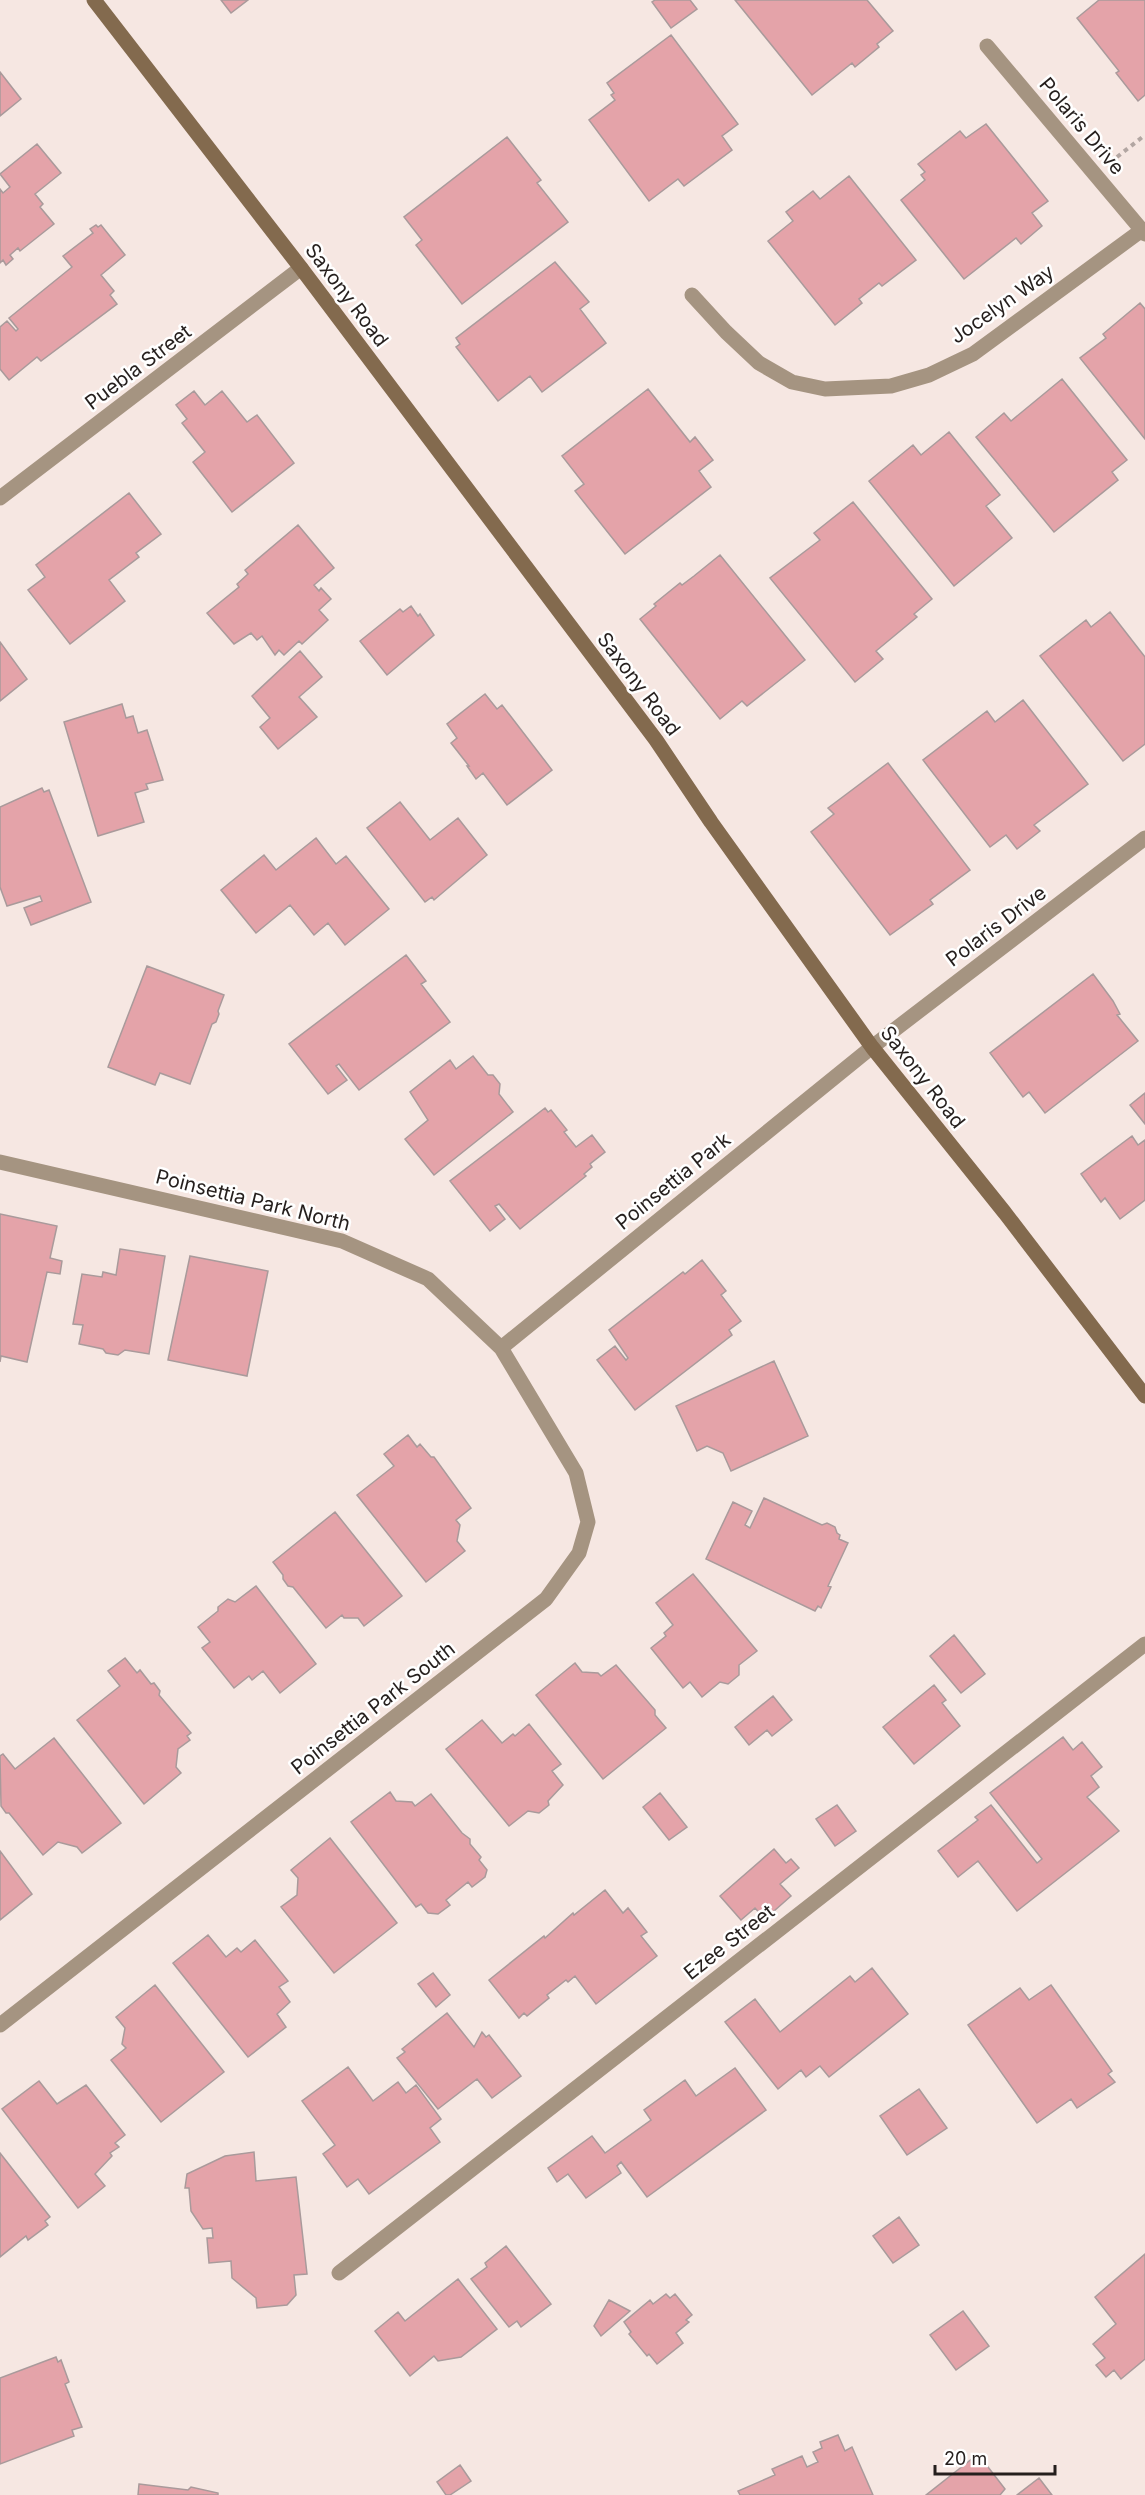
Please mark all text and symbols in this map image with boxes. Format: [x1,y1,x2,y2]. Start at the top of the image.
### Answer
street label: Polaris Drive [1034,73,1130,179]
street label: Saxony Road [300,239,394,351]
street label: Jocelyn Way [946,259,1058,349]
street label: Puebla Street [80,319,196,415]
street label: Saxony Road [592,628,686,740]
street label: Polaris Drive [941,881,1051,971]
street label: Saxony Road [876,1021,970,1133]
street label: Poinsettia Park [611,1127,735,1235]
street label: Poinsettia Park North [153,1164,353,1236]
street label: Poinsettia Park South [286,1637,460,1779]
street label: Ezee Street [679,1899,779,1985]
scale bar [935,2438,1055,2476]
text: 20 m [944,2448,987,2469]

